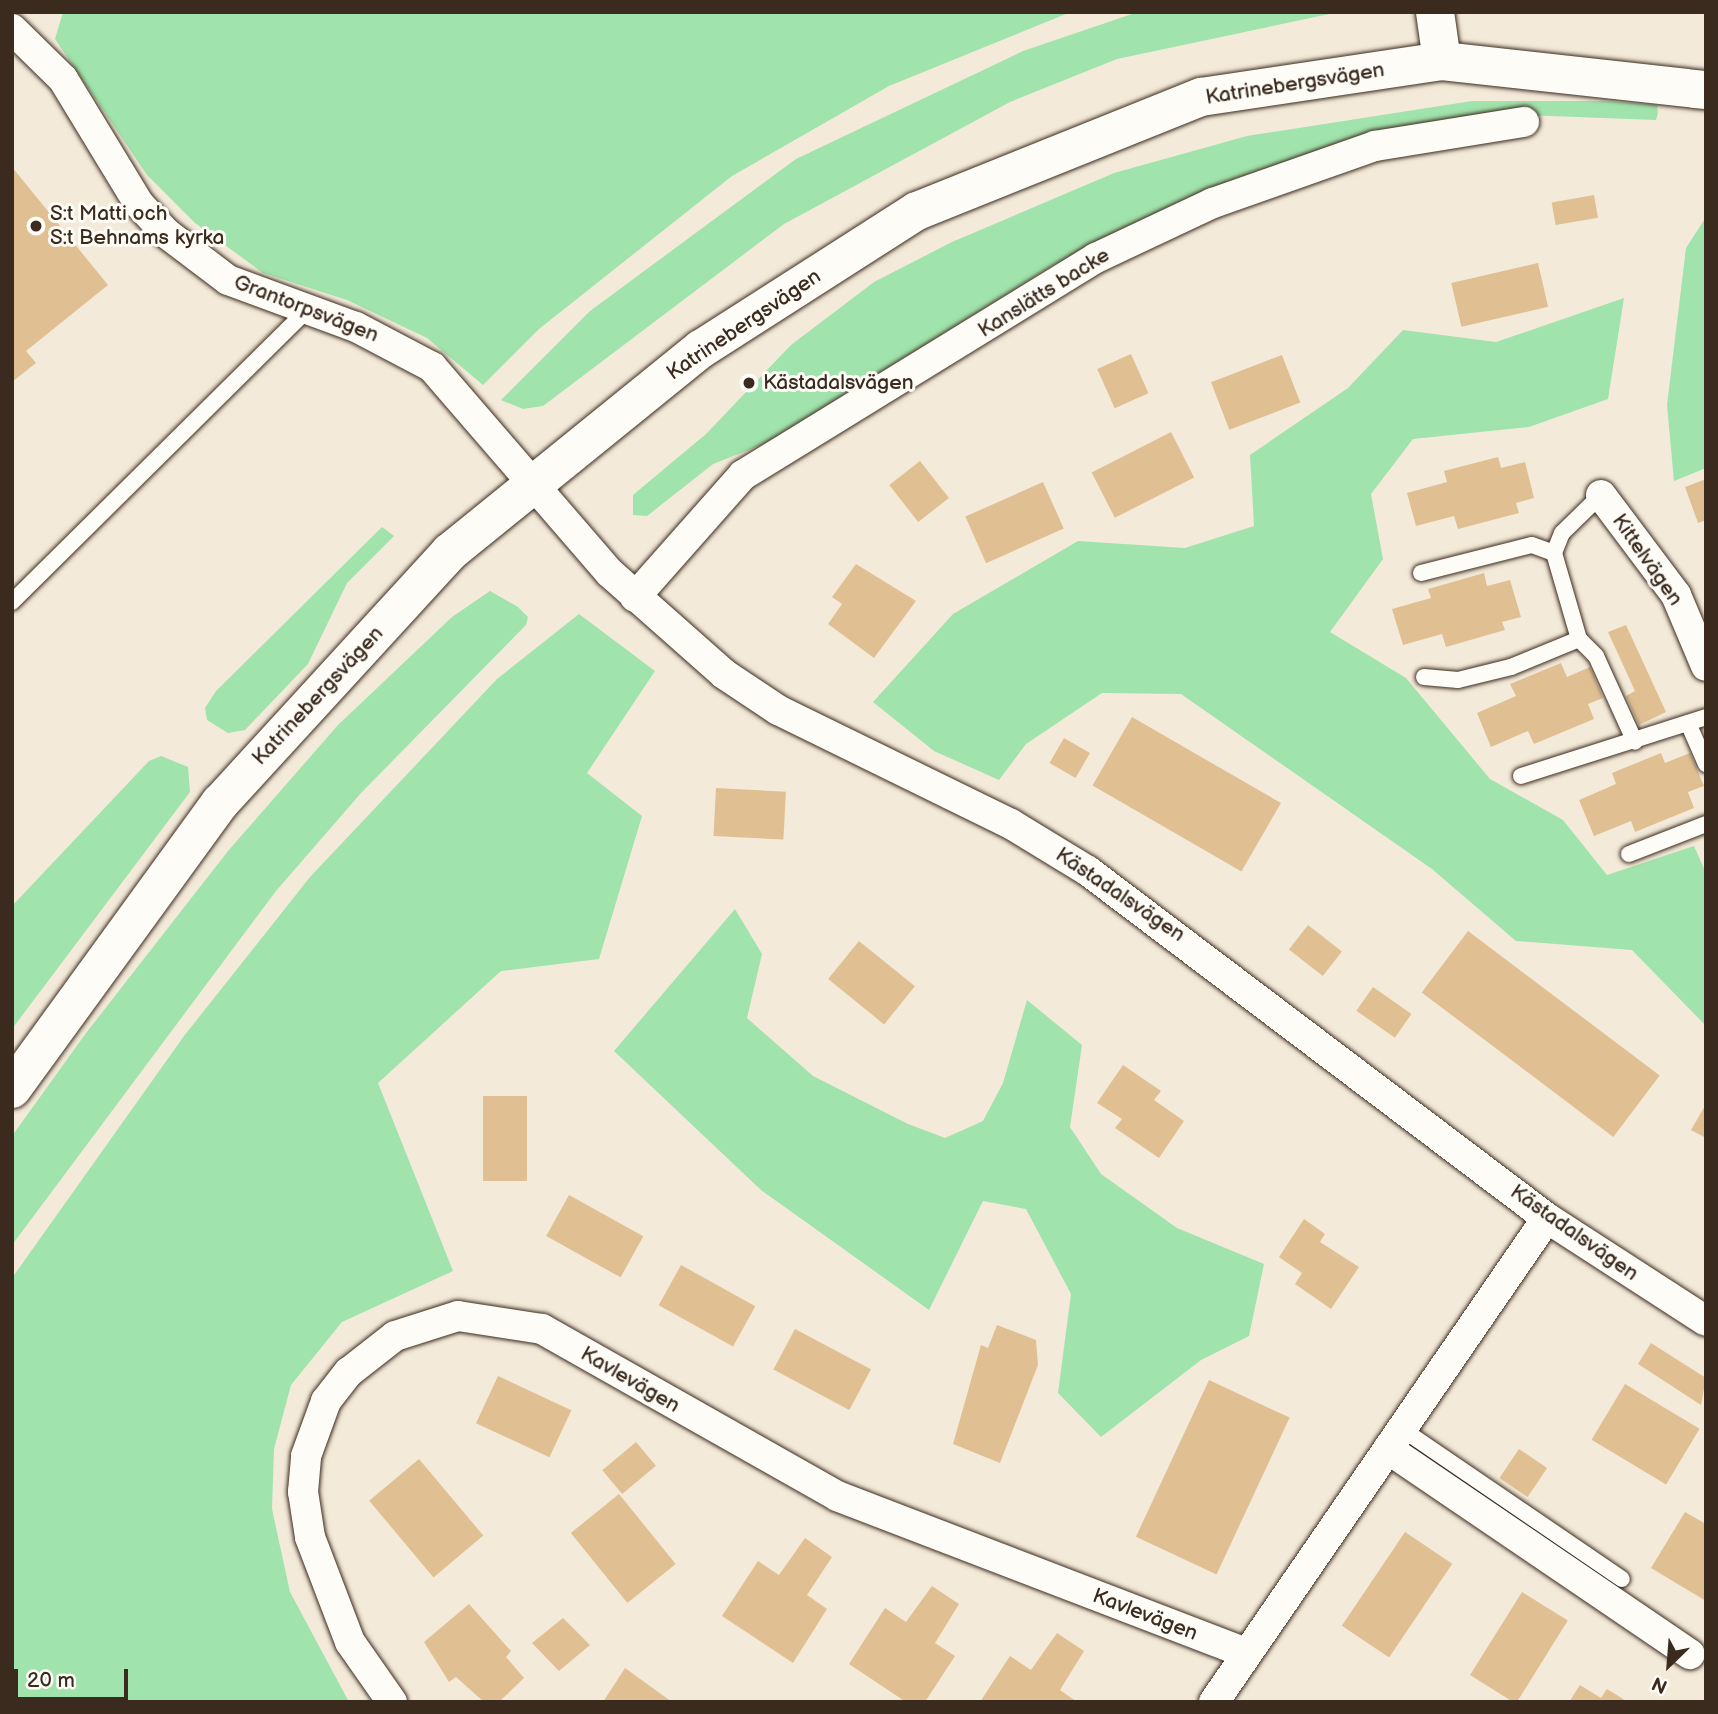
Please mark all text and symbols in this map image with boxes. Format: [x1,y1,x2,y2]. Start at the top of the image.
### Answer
street label: Katrinebergsvägen [1204,57,1386,111]
place label: S:t Matti och S:t Behnams kyrka [50,201,224,251]
marker: S:t Matti och S:t Behnams kyrka [28,218,44,234]
street label: Kanslätts backe [974,243,1114,343]
street label: Katrinebergsvägen [662,264,826,386]
street label: Grantorpsvägen [230,270,382,348]
place label: Kästadalsvägen [763,370,913,396]
marker: Kästadalsvägen [741,375,757,391]
street label: Kittelvägen [1606,509,1688,611]
street label: Katrinebergsvägen [247,621,389,771]
street label: Kästadalsvägen [1051,842,1189,948]
street label: Kästadalsvägen [1505,1180,1643,1286]
street label: Kavlevägen [576,1341,684,1419]
street label: Kavlevägen [1089,1583,1201,1647]
north arrow [1634,1630,1704,1700]
scale bar [18,1654,131,1698]
text: 20 m [27,1668,75,1693]
text: N [1649,1671,1671,1698]

